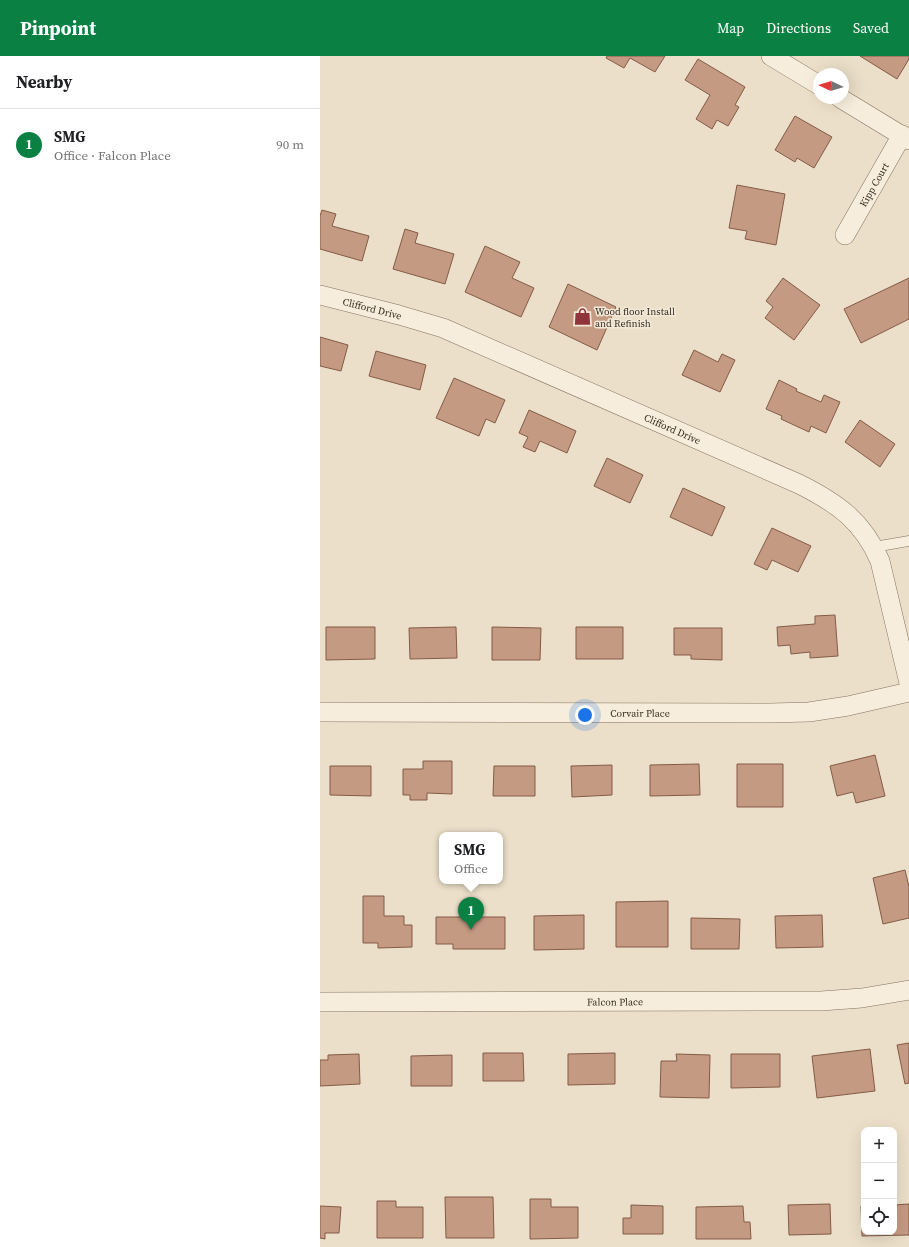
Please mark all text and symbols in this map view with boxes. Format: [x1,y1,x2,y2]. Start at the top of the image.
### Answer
text: Pinpoint [20,15,96,41]
text: Map [717,18,744,38]
text: Directions [766,18,831,38]
text: Saved [853,18,889,38]
north arrow [813,68,849,104]
text: Nearby [16,70,72,94]
text: SMG [54,126,85,147]
text: 1 [25,136,33,153]
text: 90 m [276,136,304,153]
text: Office · Falcon Place [54,147,171,164]
street label: Kipp Court [856,160,892,209]
street label: Clifford Drive [341,295,404,322]
place label: Wood floor Install and Refinish [595,305,675,330]
shop icon: Wood floor Install and Refinish [572,307,592,327]
street label: Clifford Drive [642,410,703,447]
your location [575,705,595,725]
street label: Corvair Place [610,706,670,719]
popup [439,832,503,884]
text: SMG [454,839,485,860]
text: Office [454,860,488,877]
pin: 1 [458,897,484,930]
street label: Falcon Place [587,995,643,1008]
map controls [861,1127,897,1235]
button: + [861,1127,897,1163]
button: − [861,1163,897,1199]
button: locate [861,1199,897,1235]

